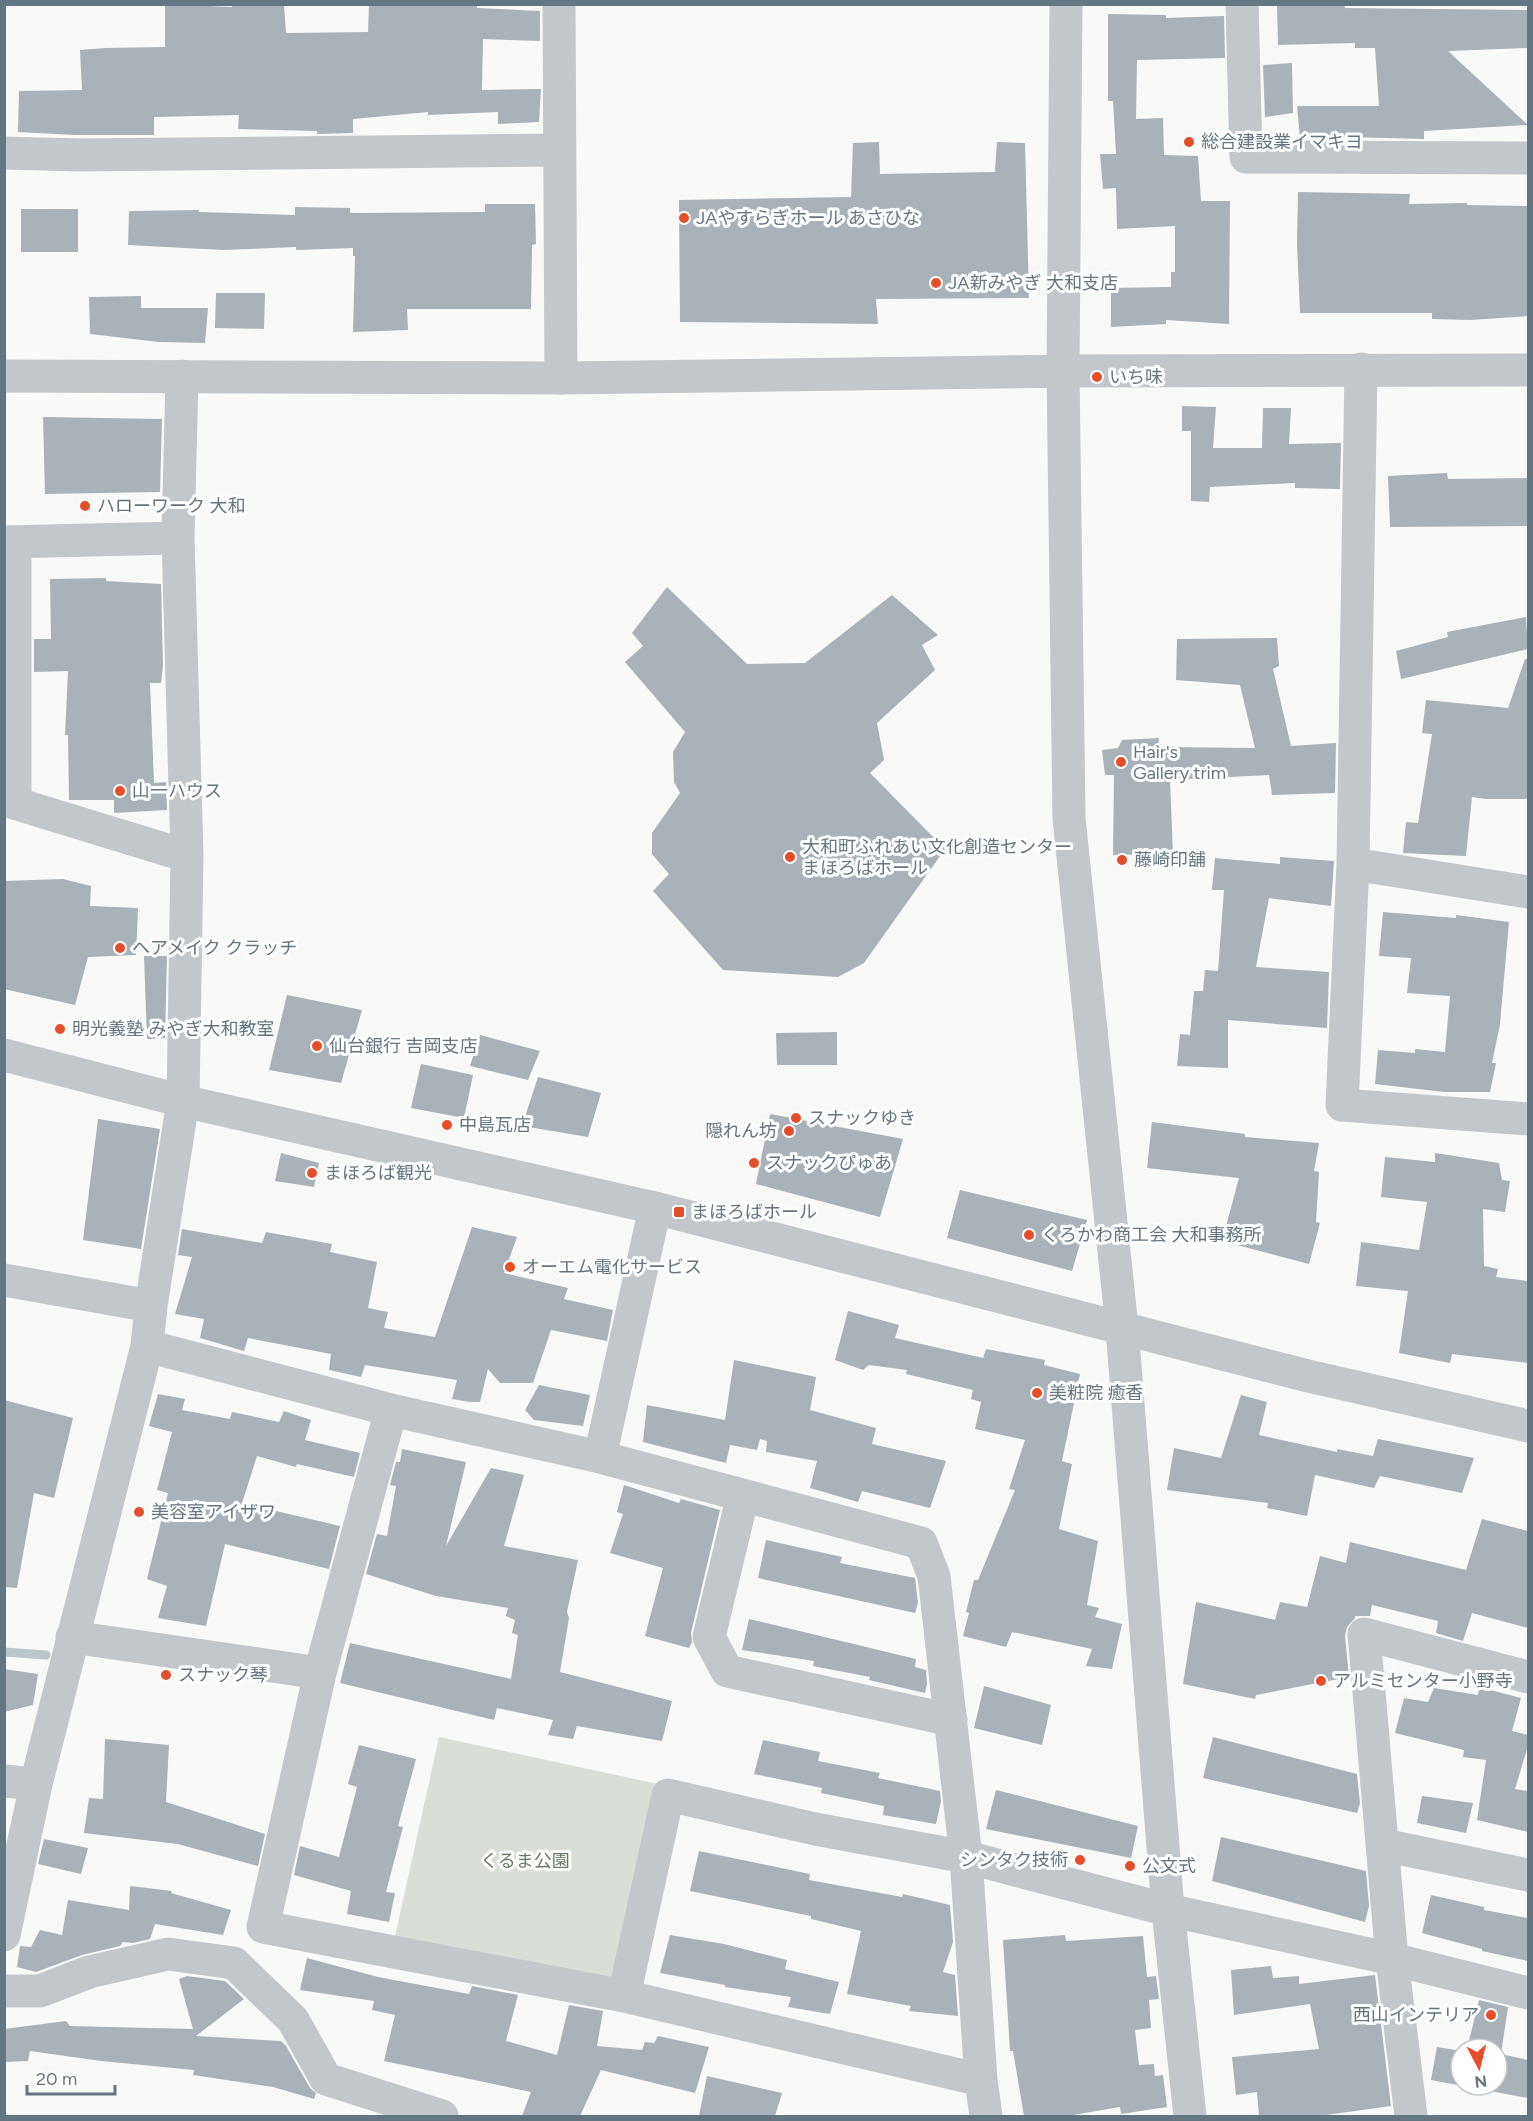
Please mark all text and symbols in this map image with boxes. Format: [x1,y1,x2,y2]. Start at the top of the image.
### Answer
place label: 総合建設業イマキヨ [1201,131,1363,153]
marker: 総合建設業イマキヨ [1182,135,1196,149]
place label: JAやすらぎホール あさひな [696,207,920,229]
marker: JAやすらぎホール あさひな [677,211,691,225]
place label: JA新みやぎ 大和支店 [948,272,1118,294]
marker: JA新みやぎ 大和支店 [929,276,943,290]
place label: いち味 [1109,366,1163,388]
marker: いち味 [1090,370,1104,384]
place label: ハローワーク 大和 [97,495,245,517]
marker: ハローワーク 大和 [78,499,92,513]
place label: Hair's Gallery trim [1133,741,1226,784]
marker: Hair's Gallery trim [1114,755,1128,769]
place label: 山一ハウス [132,780,222,802]
marker: 山一ハウス [113,784,127,798]
place label: 大和町ふれあい文化創造センター まほろばホール [802,836,1072,879]
place label: 藤崎印舗 [1134,849,1206,871]
marker: 大和町ふれあい文化創造センター まほろばホール [783,850,797,864]
marker: 藤崎印舗 [1115,853,1129,867]
place label: ヘアメイク クラッチ [132,937,297,959]
marker: ヘアメイク クラッチ [113,941,127,955]
place label: 明光義塾 みやぎ大和教室 [72,1018,274,1040]
marker: 明光義塾 みやぎ大和教室 [53,1022,67,1036]
place label: 仙台銀行 吉岡支店 [329,1035,477,1057]
marker: 仙台銀行 吉岡支店 [310,1039,324,1053]
place label: スナックゆき [808,1107,916,1129]
marker: スナックゆき [789,1111,803,1125]
place label: 中島瓦店 [459,1114,531,1136]
marker: 中島瓦店 [440,1118,454,1132]
place label: 隠れん坊 [705,1120,777,1142]
marker: 隠れん坊 [782,1124,796,1138]
place label: スナックぴゅあ [766,1152,892,1174]
marker: スナックぴゅあ [747,1156,761,1170]
place label: まほろば観光 [324,1162,432,1184]
marker: まほろば観光 [305,1166,319,1180]
place label: まほろばホール [691,1201,817,1223]
marker: まほろばホール [672,1205,686,1219]
place label: くろかわ商工会 大和事務所 [1041,1224,1261,1246]
marker: くろかわ商工会 大和事務所 [1022,1228,1036,1242]
place label: オーエム電化サービス [522,1256,702,1278]
marker: オーエム電化サービス [503,1260,517,1274]
place label: 美粧院 癒香 [1049,1382,1143,1404]
marker: 美粧院 癒香 [1030,1386,1044,1400]
place label: 美容室アイザワ [151,1501,276,1523]
marker: 美容室アイザワ [132,1505,146,1519]
place label: スナック琴 [178,1664,268,1686]
marker: スナック琴 [159,1668,173,1682]
place label: アルミセンター小野寺 [1333,1670,1513,1692]
marker: アルミセンター小野寺 [1314,1674,1328,1688]
place label: シンタク技術 [960,1849,1068,1871]
park label: くるま公園 [480,1850,570,1872]
marker: シンタク技術 [1073,1853,1087,1867]
place label: 公文式 [1142,1855,1196,1877]
marker: 公文式 [1123,1859,1137,1873]
place label: 西山インテリア [1353,2004,1479,2026]
marker: 西山インテリア [1484,2008,1498,2022]
north arrow [1449,2037,1509,2097]
scale bar [27,2058,116,2096]
text: 20 m [36,2068,77,2090]
text: N [1473,2071,1488,2092]

